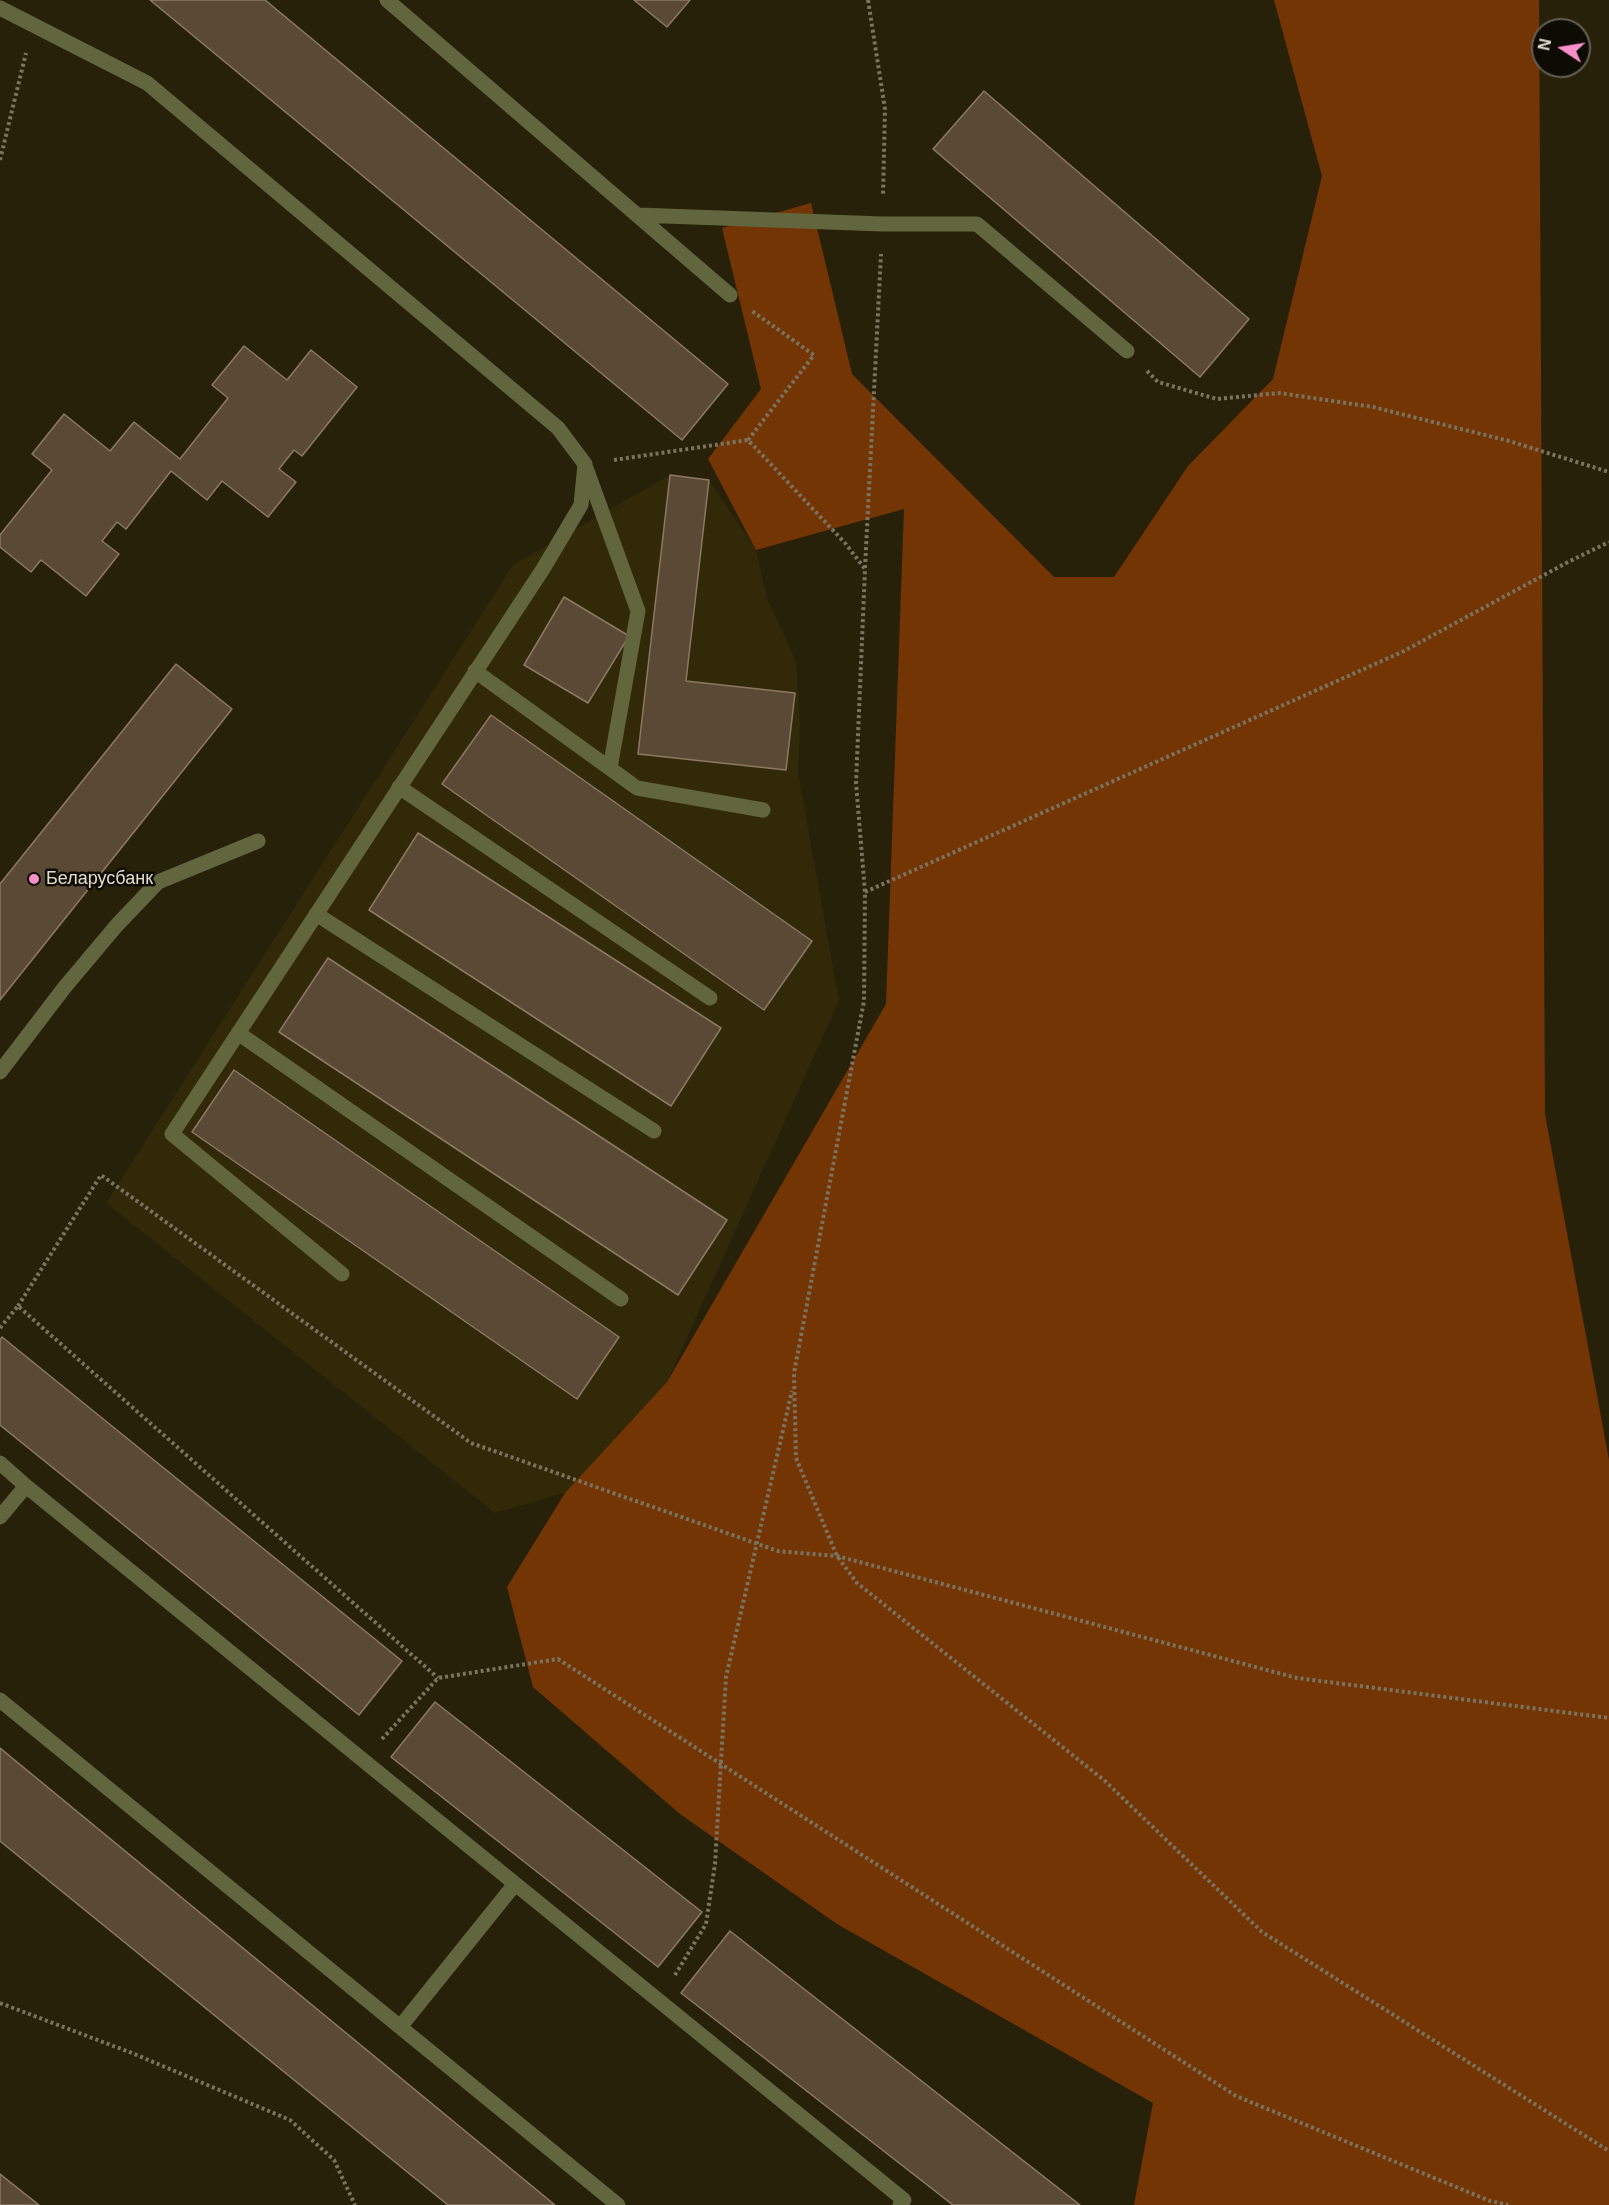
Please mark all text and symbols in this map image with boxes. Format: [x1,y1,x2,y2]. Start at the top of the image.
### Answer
north arrow [1531,18,1591,78]
text: N [1535,37,1554,52]
place label: Беларусбанк [46,868,153,890]
marker: Беларусбанк [27,872,41,886]

